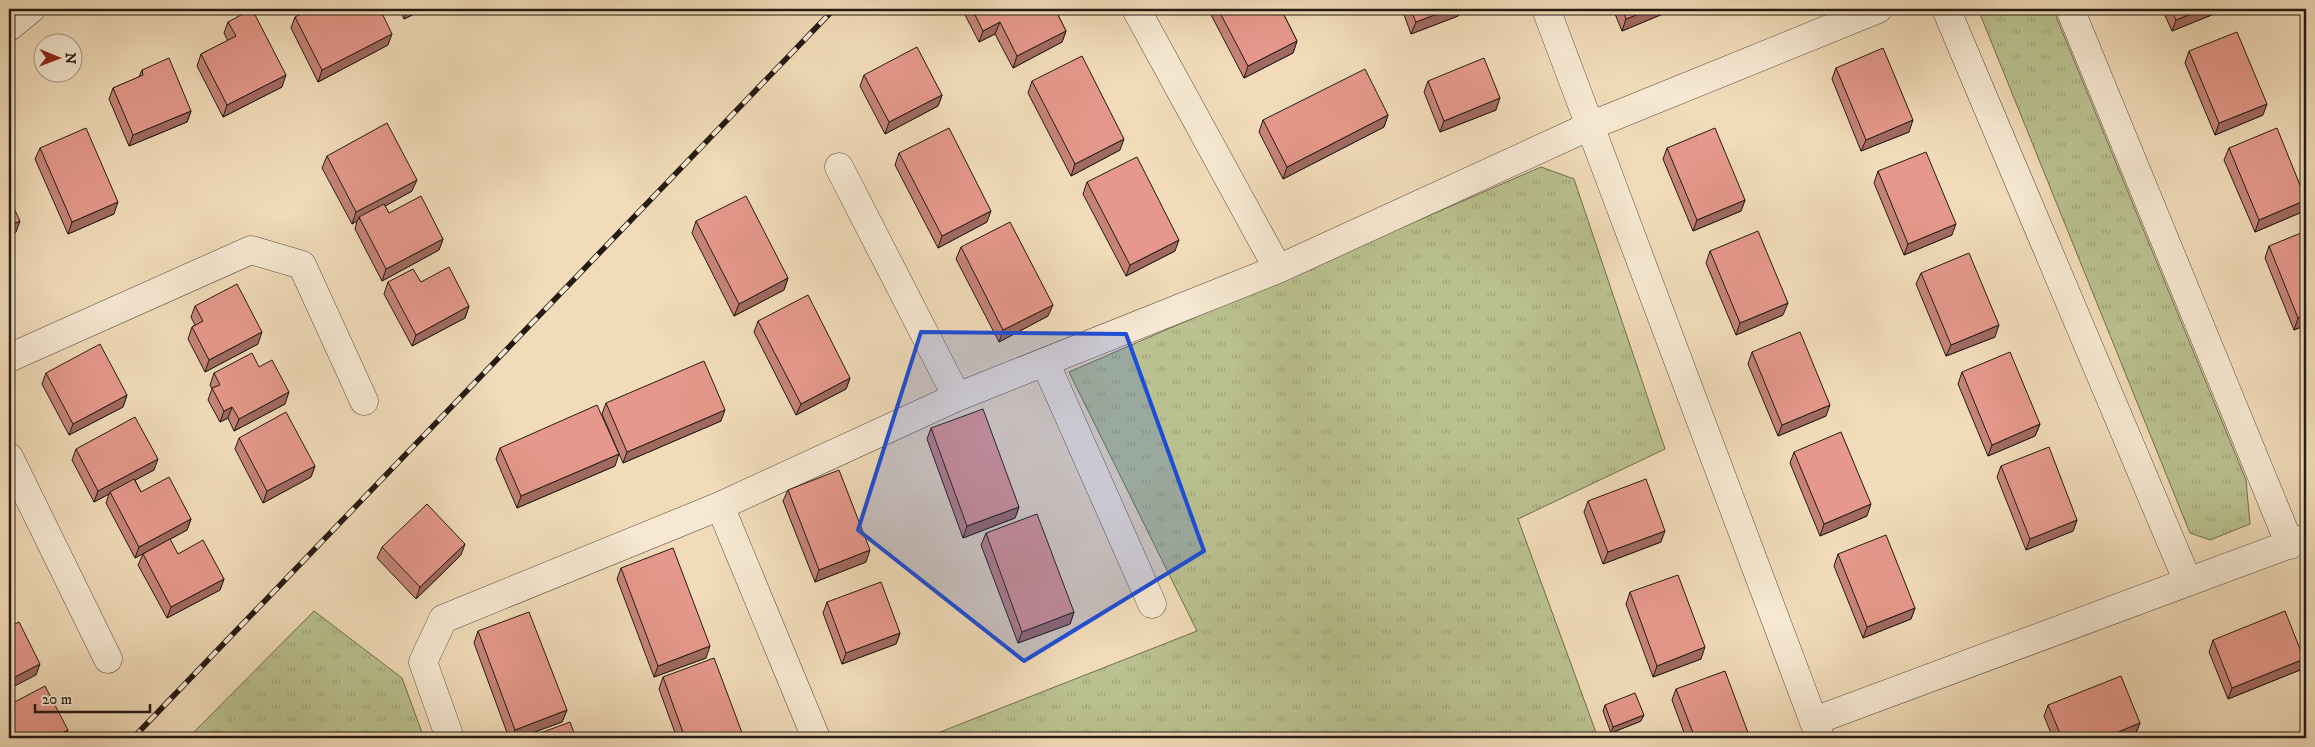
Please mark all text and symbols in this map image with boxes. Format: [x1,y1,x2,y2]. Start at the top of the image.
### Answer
north arrow [32,32,82,82]
text: N [61,52,79,65]
scale bar [35,682,150,714]
text: 20 m [42,690,72,709]

